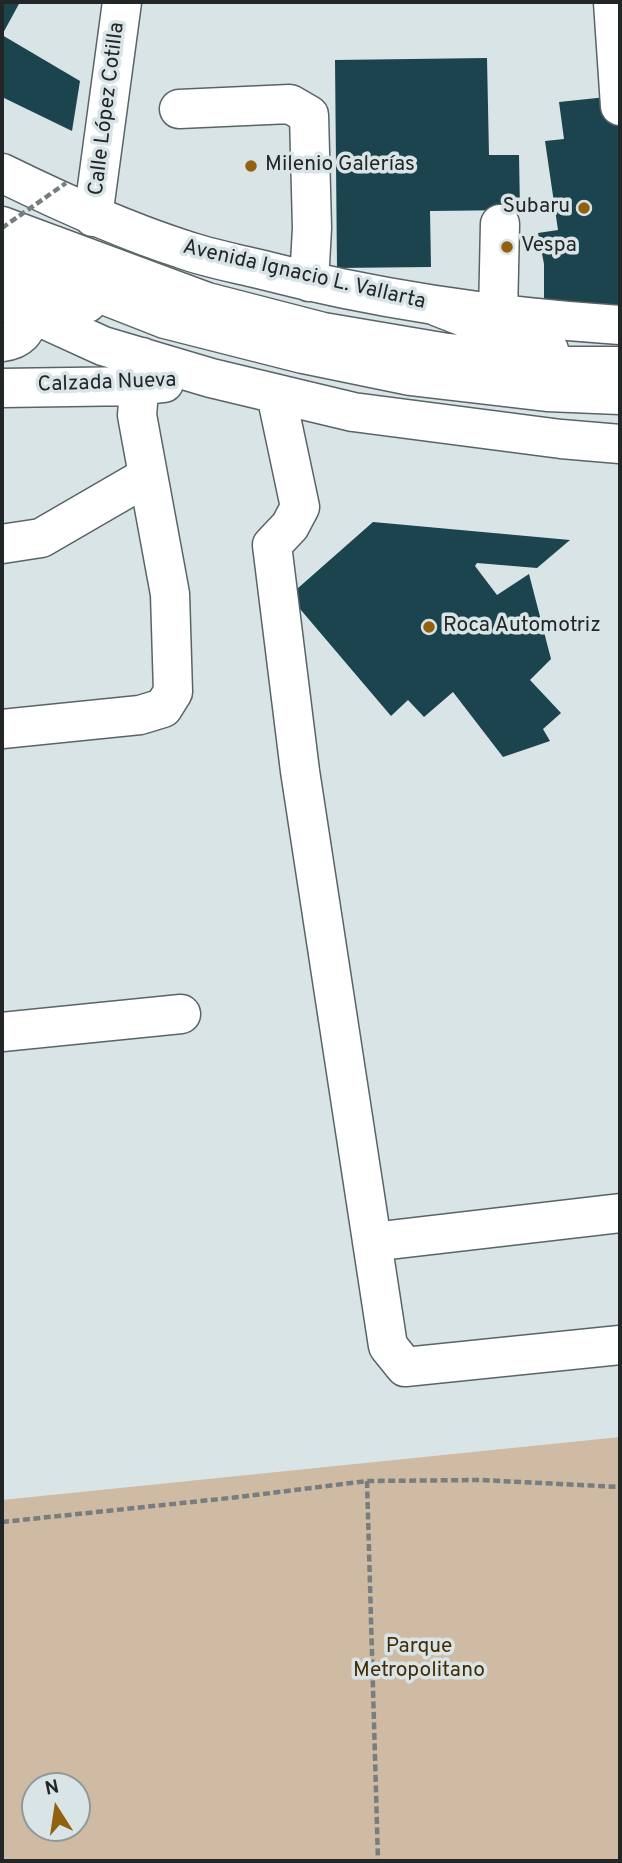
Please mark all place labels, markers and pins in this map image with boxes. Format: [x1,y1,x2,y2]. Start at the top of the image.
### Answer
place label: Milenio Galerías [265,153,415,179]
marker: Milenio Galerías [243,158,259,174]
place label: Subaru [502,195,570,221]
marker: Subaru [576,200,592,216]
place label: Vespa [521,234,577,260]
marker: Vespa [499,239,515,255]
place label: Roca Automotriz [443,614,601,640]
marker: Roca Automotriz [421,619,437,635]

